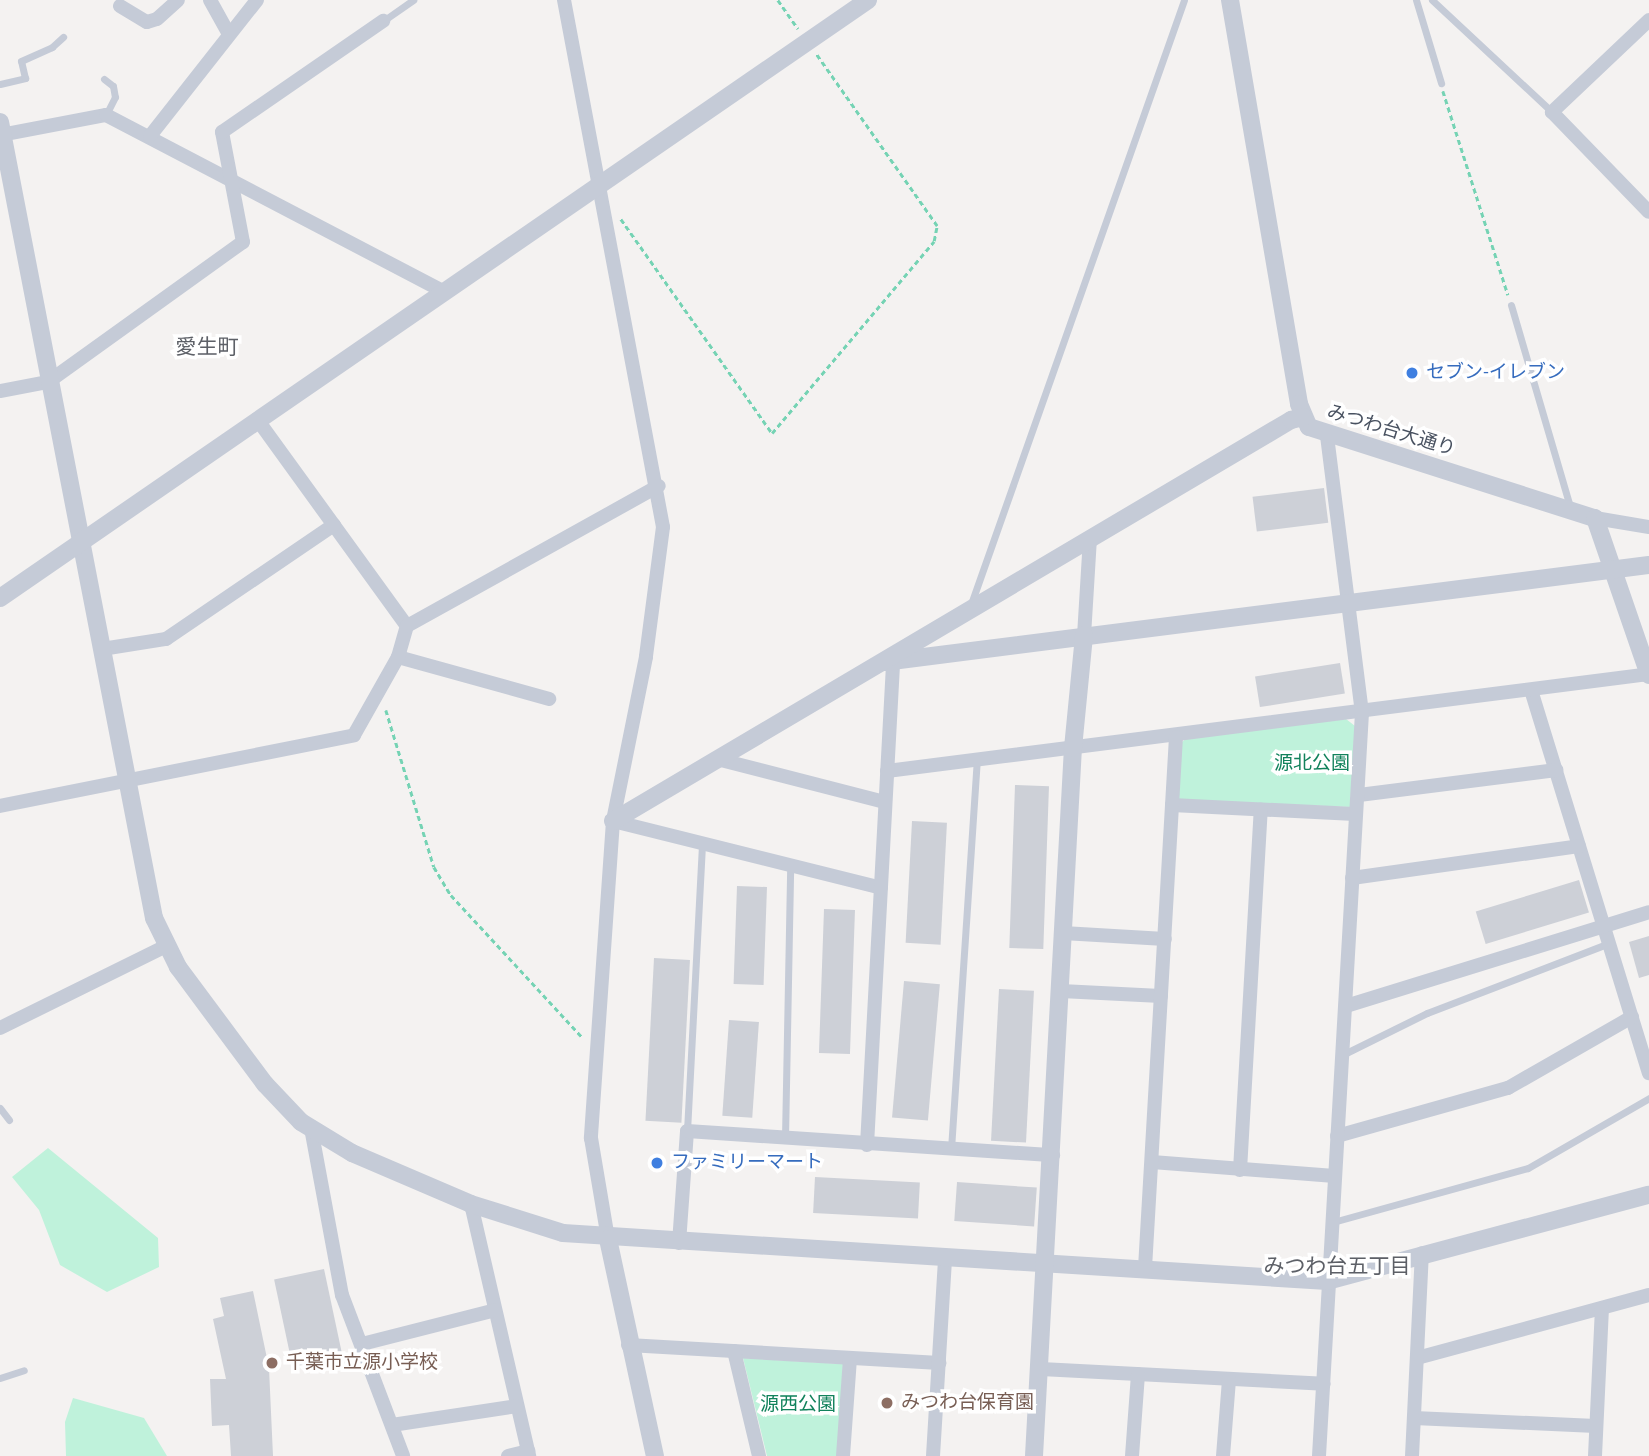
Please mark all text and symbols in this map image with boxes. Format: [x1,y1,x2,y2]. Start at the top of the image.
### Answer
district label: 愛生町 [176,334,238,360]
place label: セブン-イレブン [1426,362,1565,384]
marker: セブン-イレブン [1404,365,1420,381]
street label: みつわ台大通り [1324,401,1458,461]
park label: 源北公園 [1274,753,1350,775]
place label: ファミリーマート [671,1152,823,1174]
marker: ファミリーマート [649,1155,665,1171]
district label: みつわ台五丁目 [1264,1253,1410,1279]
place label: 千葉市立源小学校 [286,1352,438,1374]
marker: 千葉市立源小学校 [264,1355,280,1371]
place label: みつわ台保育園 [901,1392,1034,1414]
park label: 源西公園 [760,1394,836,1416]
marker: みつわ台保育園 [879,1395,895,1411]

